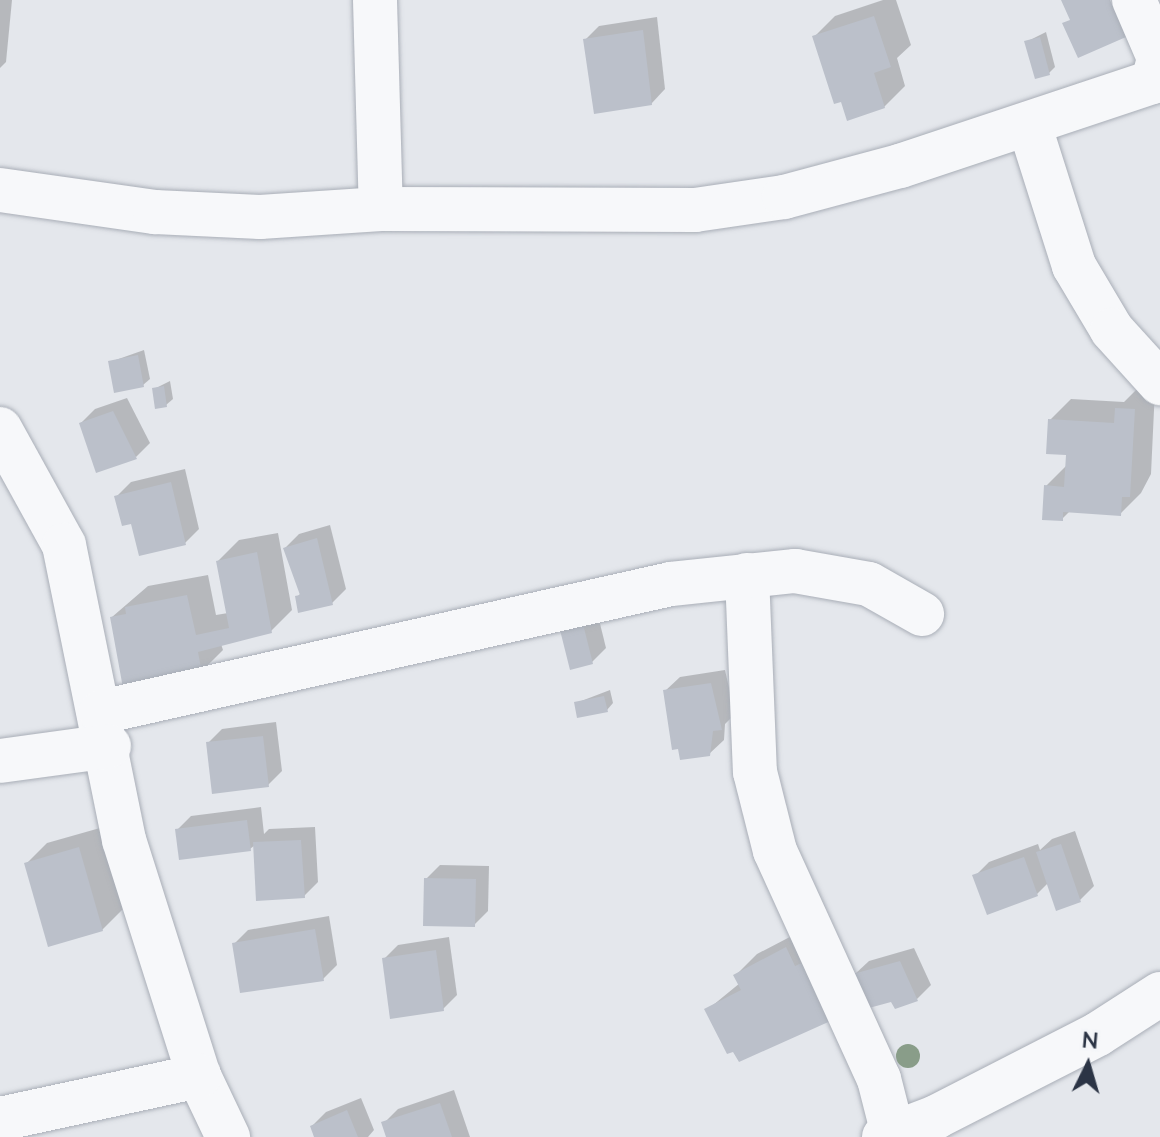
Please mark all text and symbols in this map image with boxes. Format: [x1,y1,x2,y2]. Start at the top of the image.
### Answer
north arrow [1048,1025,1128,1105]
text: N [1081,1025,1100,1057]

